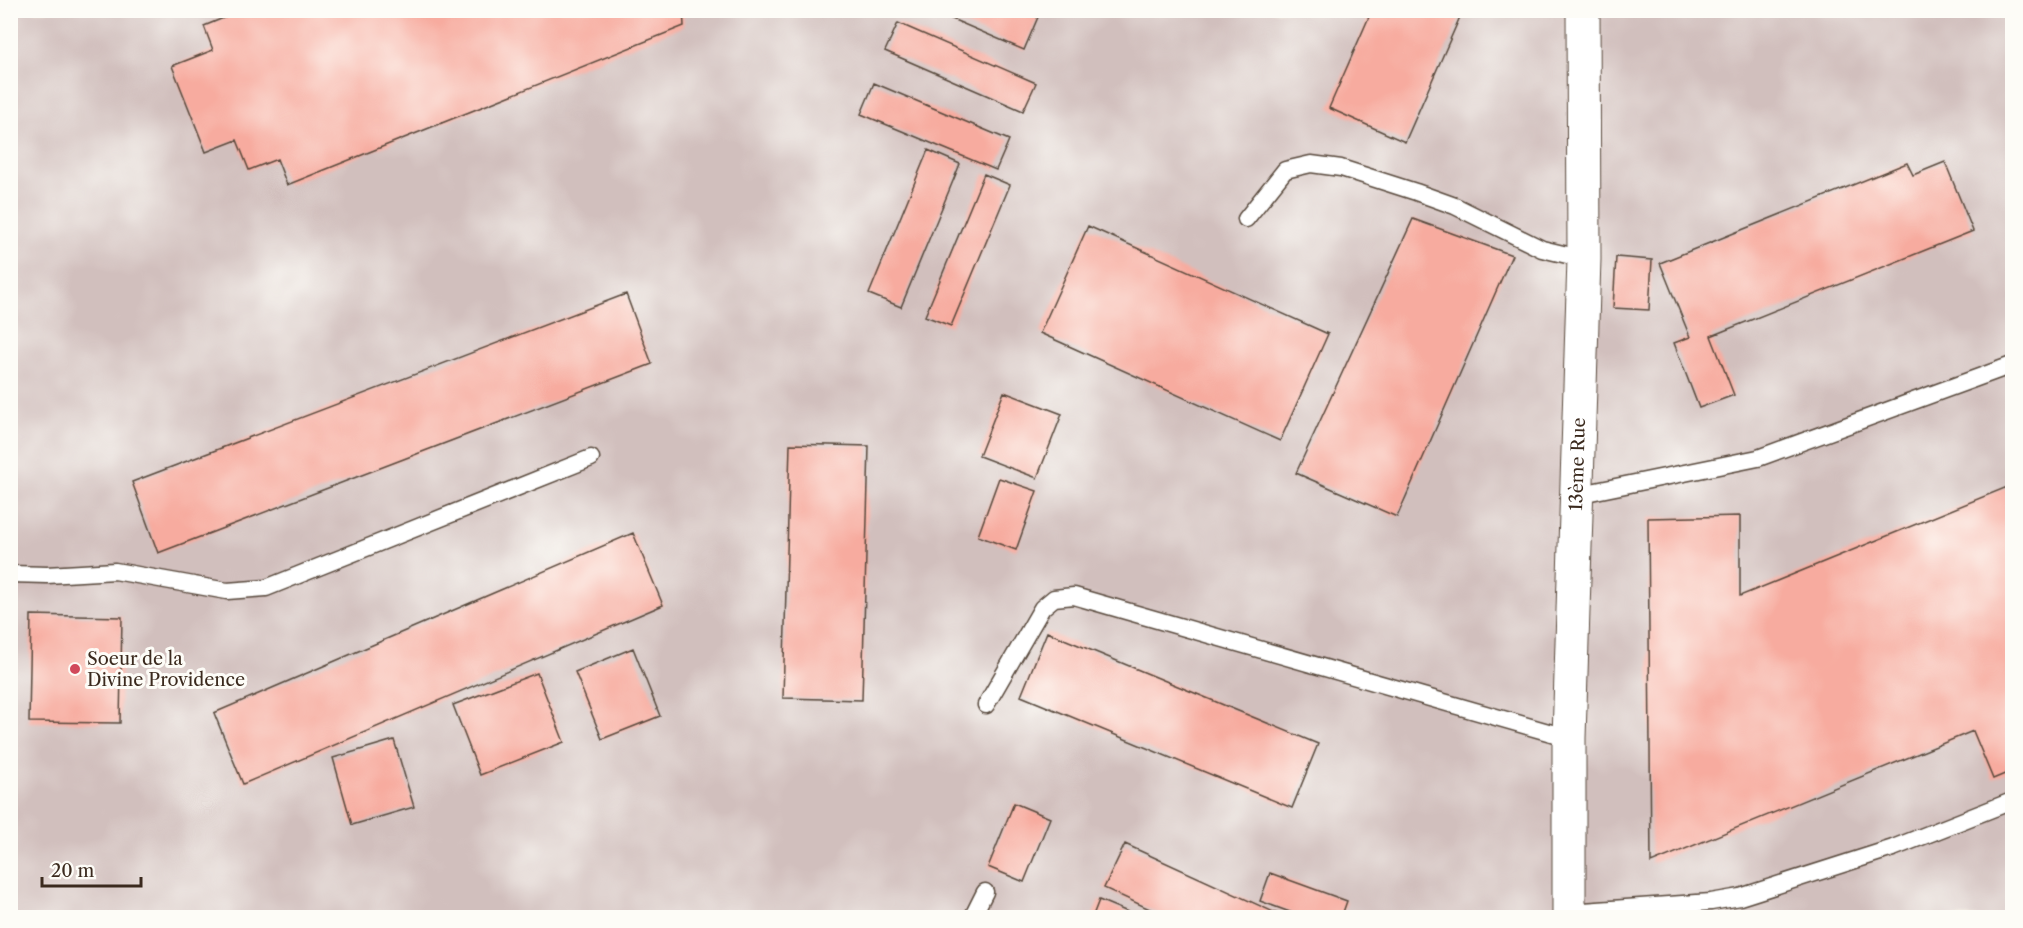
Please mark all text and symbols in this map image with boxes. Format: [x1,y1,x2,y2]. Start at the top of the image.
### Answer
street label: 13ème Rue [1565,417,1590,511]
place label: Soeur de la Divine Providence [87,648,245,691]
marker: Soeur de la Divine Providence [68,662,82,676]
scale bar [42,850,141,888]
text: 20 m [51,860,95,882]

